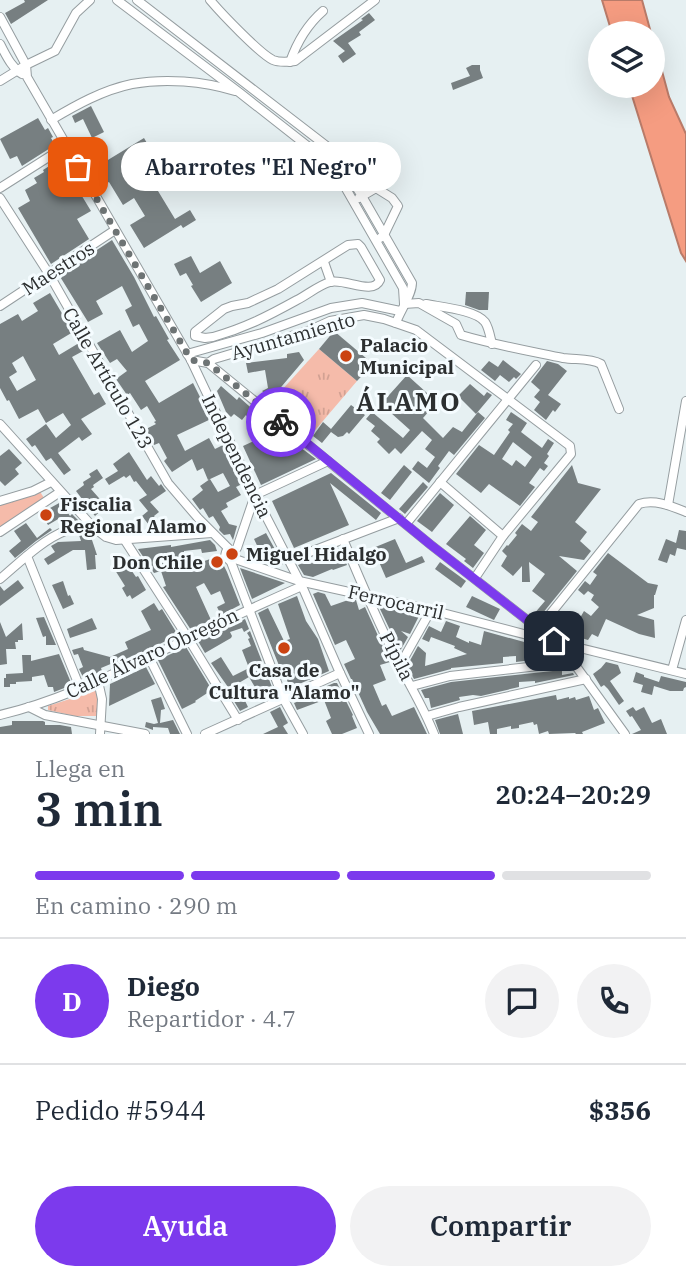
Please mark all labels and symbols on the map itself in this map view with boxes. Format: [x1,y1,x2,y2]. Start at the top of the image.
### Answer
pin [48,137,108,197]
callout: Abarrotes "El Negro" [120,142,400,192]
street label: Maestros [17,236,99,300]
street label: Calle Artículo 123 [58,303,158,453]
street label: Ayuntamiento [228,307,358,365]
place label: Palacio Municipal [360,333,454,379]
marker: Palacio Municipal [338,348,354,364]
district label: ÁLAMO [356,384,462,418]
courier [246,387,316,457]
street label: Independencia [197,390,277,522]
place label: Fiscalia Regional Alamo [60,492,207,538]
marker: Fiscalia Regional Alamo [38,507,54,523]
place label: Miguel Hidalgo [246,542,387,566]
marker: Miguel Hidalgo [224,546,240,562]
place label: Don Chile [112,550,203,574]
marker: Don Chile [209,554,225,570]
street label: Ferrocarril [346,579,447,625]
street label: Calle Álvaro Obregón [62,603,242,703]
pin [524,611,584,671]
street label: Pípila [375,628,419,684]
marker: Casa de Cultura "Alamo" [276,640,292,656]
place label: Casa de Cultura "Alamo" [208,658,360,704]

